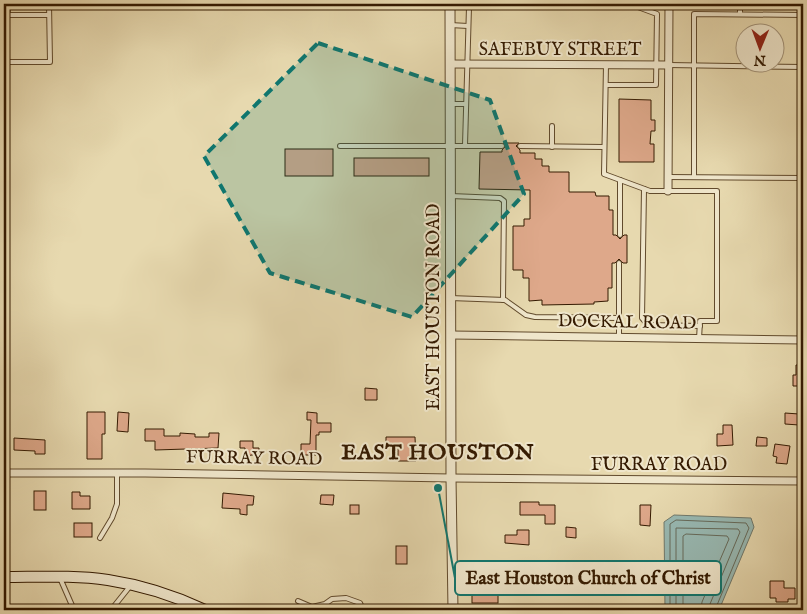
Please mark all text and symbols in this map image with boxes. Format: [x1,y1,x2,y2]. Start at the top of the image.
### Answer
north arrow [734,22,784,72]
street label: SAFEBUY STREET [479,39,641,62]
text: N [754,51,767,69]
street label: EAST HOUSTON ROAD [423,204,446,411]
street label: DOCKAL ROAD [558,310,696,336]
district label: EAST HOUSTON [341,439,535,467]
street label: FURRAY ROAD [186,446,322,472]
street label: FURRAY ROAD [591,454,727,477]
callout: East Houston Church of Christ [455,561,721,595]
text: East Houston Church of Christ [465,567,711,591]

